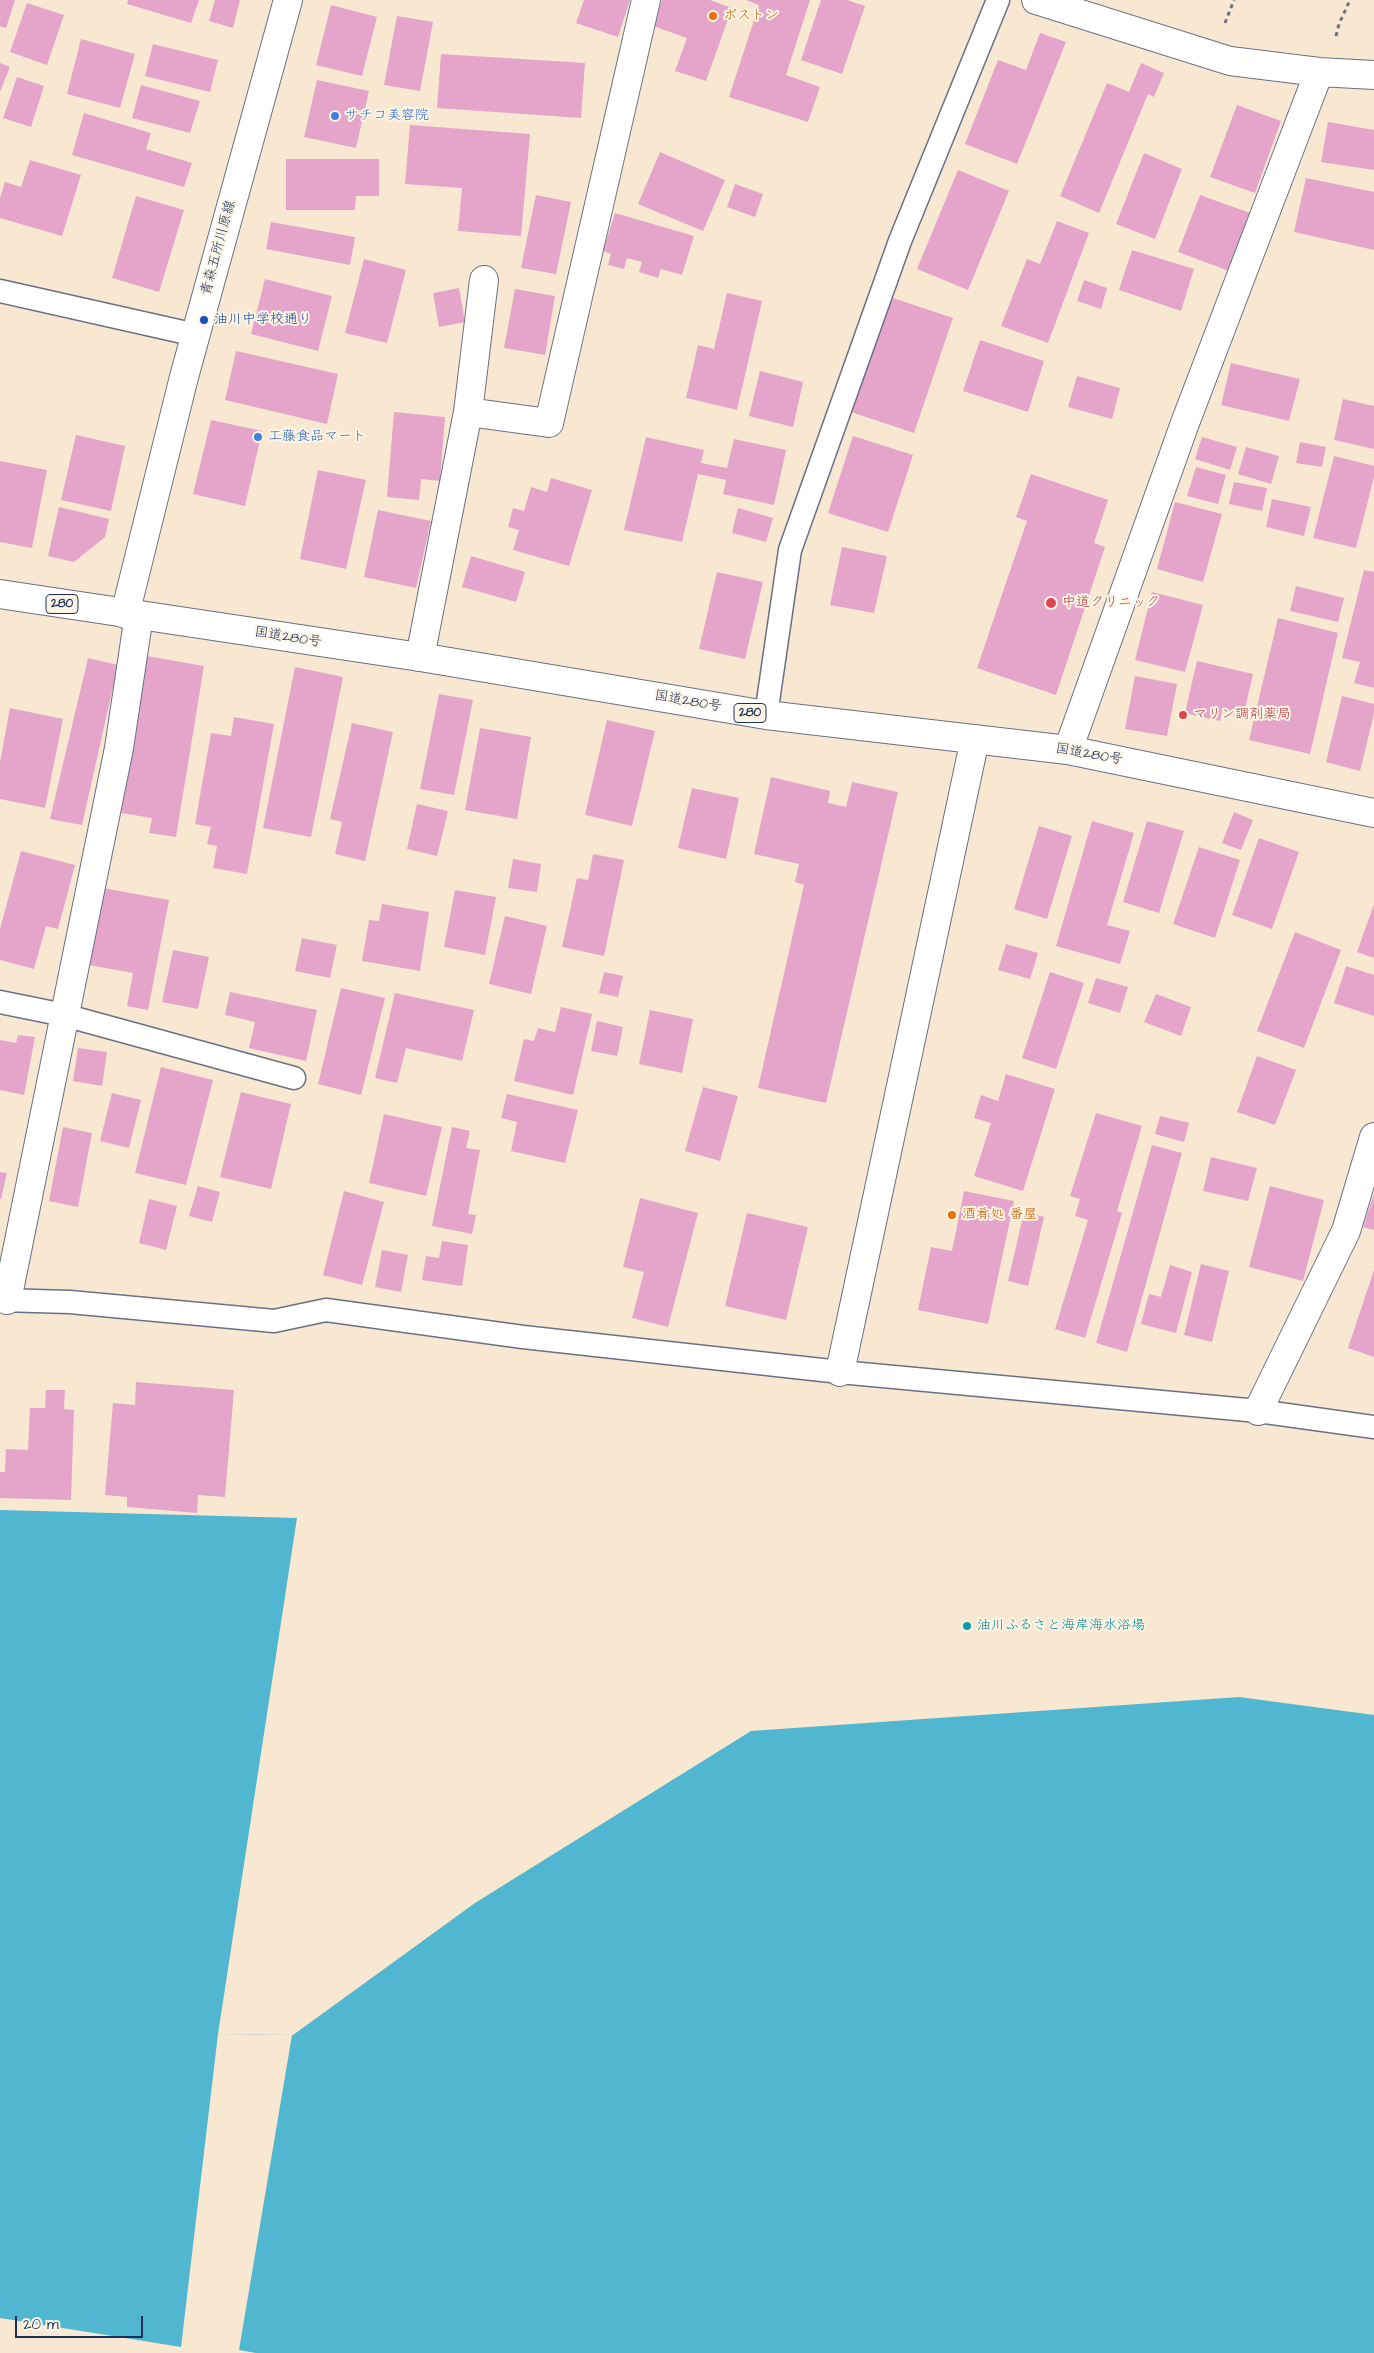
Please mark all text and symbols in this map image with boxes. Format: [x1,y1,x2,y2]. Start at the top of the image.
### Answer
place label: ボストン [723,8,779,24]
marker: ボストン [707,10,719,22]
place label: サチコ美容院 [345,108,429,124]
marker: サチコ美容院 [329,110,341,122]
street label: 青森五所川原線 [198,198,240,298]
place label: 油川中学校通り [214,312,312,328]
marker: 油川中学校通り [198,314,210,326]
place label: 工藤食品マート [268,429,366,445]
marker: 工藤食品マート [252,431,264,443]
road number: 280 [46,594,78,614]
place label: 中道クリニック [1062,595,1160,611]
marker: 中道クリニック [1044,596,1058,610]
street label: 国道280号 [253,624,323,652]
street label: 国道280号 [653,688,723,716]
road number: 280 [734,704,766,722]
place label: マリン調剤薬局 [1193,707,1291,723]
marker: マリン調剤薬局 [1177,709,1189,721]
street label: 国道280号 [1054,741,1124,769]
place label: 酒肴処 番屋 [962,1207,1038,1223]
marker: 酒肴処 番屋 [946,1209,958,1221]
place label: 油川ふるさと海岸海水浴場 [977,1618,1145,1634]
marker: 油川ふるさと海岸海水浴場 [961,1620,973,1632]
scale bar [18,2306,145,2338]
text: 20 m [23,2314,59,2335]

